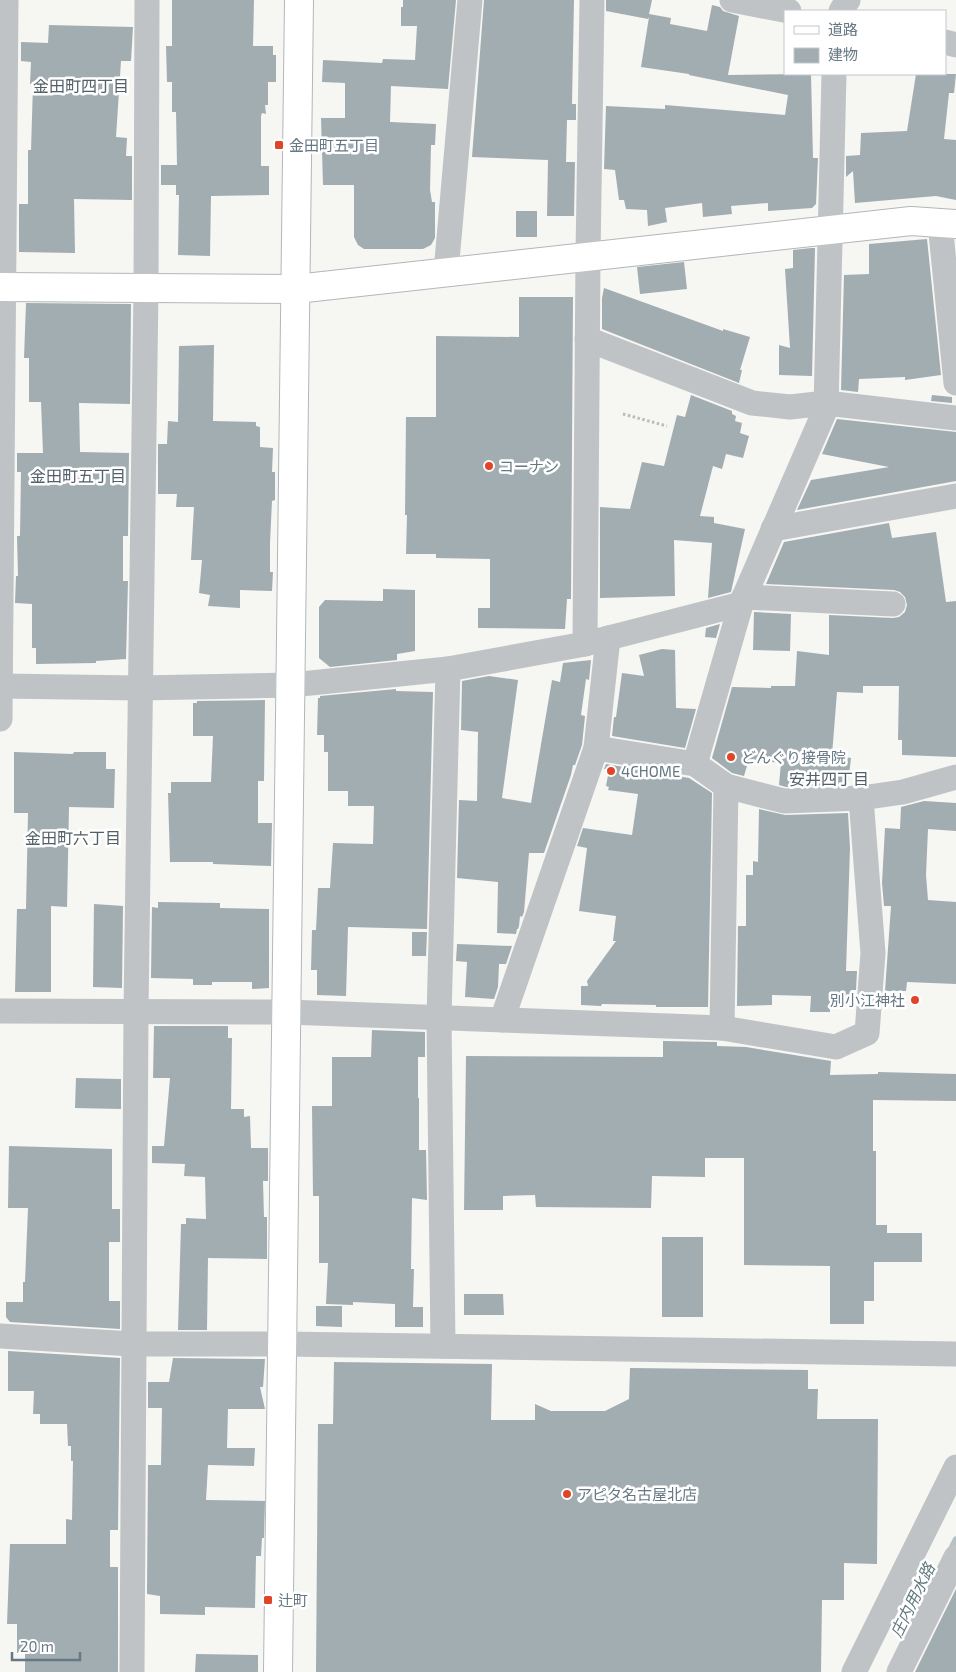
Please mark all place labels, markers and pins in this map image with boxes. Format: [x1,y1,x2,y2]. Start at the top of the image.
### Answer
place label: 金田町五丁目 [289,136,379,154]
marker: 金田町五丁目 [273,139,285,151]
place label: コーナン [499,457,559,475]
marker: コーナン [483,460,495,472]
place label: どんぐり接骨院 [741,748,846,766]
marker: どんぐり接骨院 [725,751,737,763]
place label: 4CHOME [621,762,680,780]
marker: 4CHOME [605,765,617,777]
place label: 別小江神社 [830,991,905,1009]
marker: 別小江神社 [909,994,921,1006]
place label: アピタ名古屋北店 [577,1485,697,1503]
marker: アピタ名古屋北店 [561,1488,573,1500]
place label: 辻町 [278,1591,308,1609]
marker: 辻町 [262,1594,274,1606]

